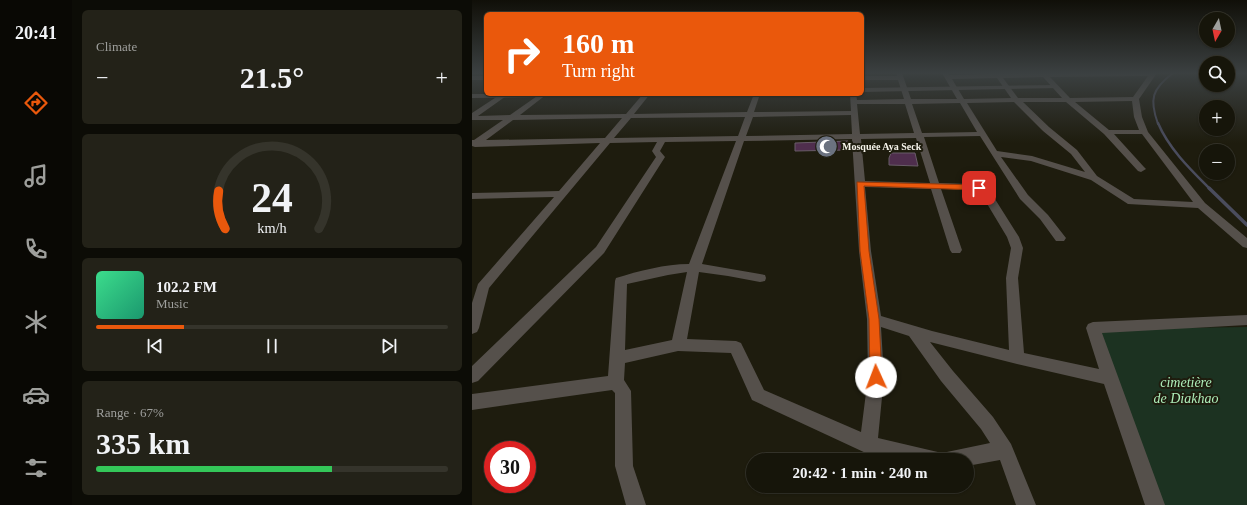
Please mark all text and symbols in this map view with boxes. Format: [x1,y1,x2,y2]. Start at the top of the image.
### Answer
north arrow [1199,12,1235,48]
map controls [1199,12,1235,180]
text: 20:41 [15,23,57,43]
icon: right [496,28,548,80]
text: 160 m [562,28,634,59]
text: Climate [96,39,137,54]
button: search [1199,56,1235,92]
text: 21.5° [240,61,304,94]
text: Turn right [562,61,635,81]
text: − [96,65,108,90]
text: + [436,65,448,90]
icon: directions [22,89,50,117]
button: + [1199,100,1235,136]
mosque icon: Mosquée Aya Seck [813,133,839,159]
place label: Mosquée Aya Seck [842,141,922,152]
button: − [1199,144,1235,180]
icon: music [22,162,50,190]
pin [962,171,996,205]
text: 24 [251,174,293,220]
icon: arrive [968,177,990,199]
text: km/h [257,219,287,235]
icon: phone [22,235,50,263]
text: 102.2 FM [156,279,217,295]
text: Music [156,296,189,311]
icon: climate [22,308,50,336]
icon: previous [144,335,166,357]
icon: pause [261,335,283,357]
icon: next [378,335,400,357]
position arrow [855,356,897,398]
park label: cimetière de Diakhao [1154,375,1218,406]
icon: car [22,381,50,409]
text: Range · 67% [96,405,164,420]
text: 335 km [96,427,190,460]
speed limit sign: 30 [484,441,536,493]
icon: filters [22,454,50,482]
text: 20:42 · 1 min · 240 m [793,465,928,481]

